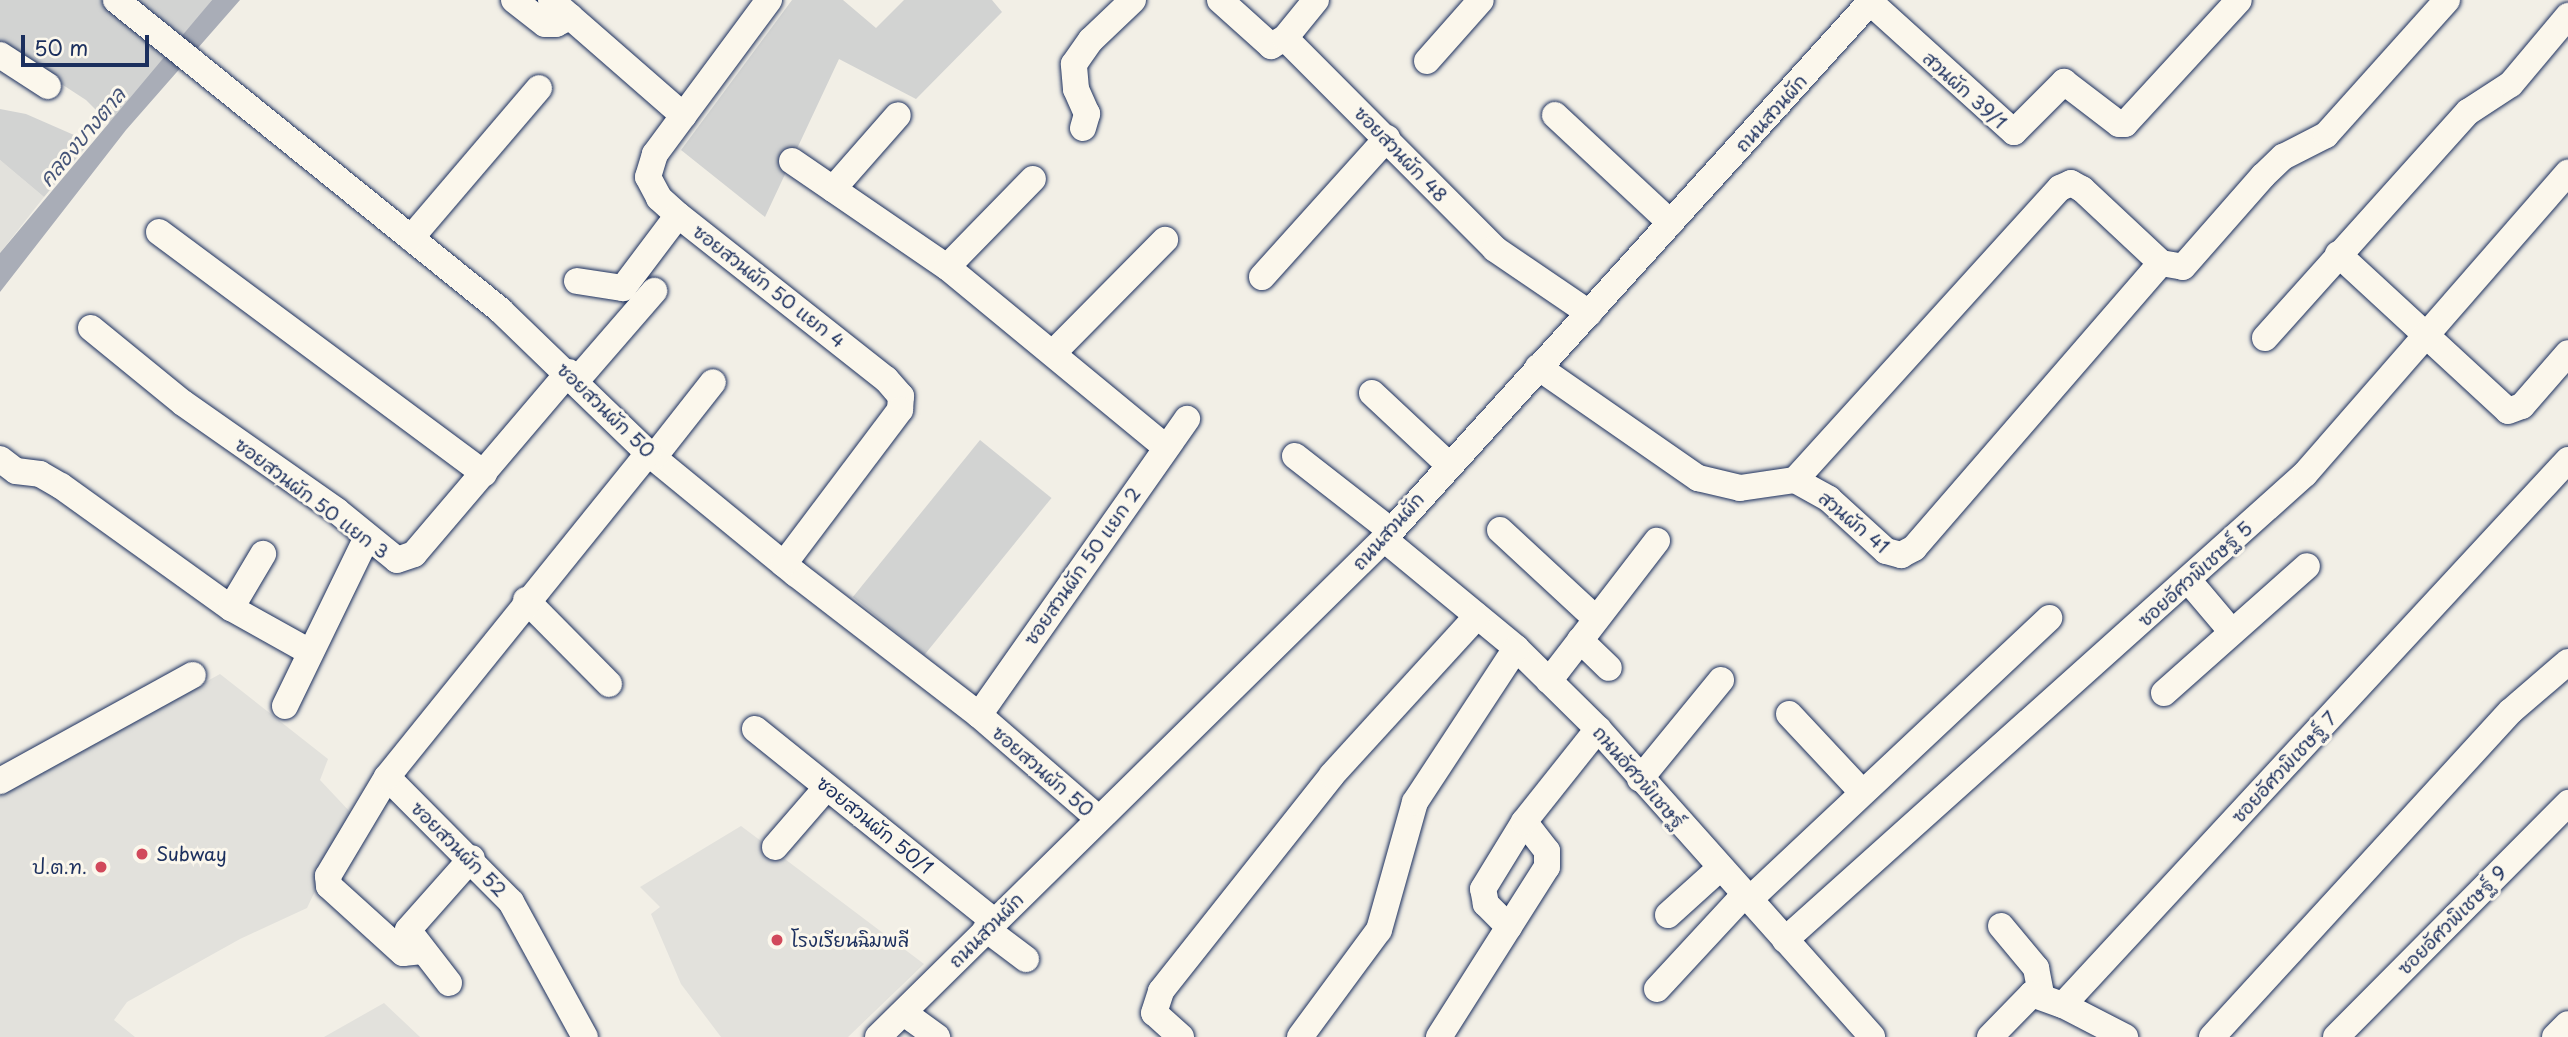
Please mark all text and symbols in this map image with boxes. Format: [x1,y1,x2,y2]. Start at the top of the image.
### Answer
scale bar [24,21,152,65]
text: 50 m [34,31,88,63]
street label: สวนผัก 39/1 [1919,47,2011,133]
street label: ถนนสวนผัก [1730,70,1812,156]
water label: คลองบางตาล [33,82,129,190]
street label: ซอยสวนผัก 48 [1350,101,1452,207]
street label: ซอยสวนผัก 50 แยก 4 [688,219,850,353]
street label: ซอยสวนผัก 50 [553,358,659,462]
street label: ซอยสวนผัก 50 แยก 3 [230,432,394,564]
street label: ซอยสวนผัก 50 แยก 2 [1019,482,1145,650]
street label: สวนผัก 41 [1814,486,1894,558]
street label: ถนนสวนผัก [1347,488,1429,574]
street label: ซอยอัศวพิเชษฐ์ 5 [2133,517,2257,631]
street label: ซอยอัศวพิเชษฐ์ 7 [2227,707,2341,827]
street label: ซอยสวนผัก 50 [988,721,1098,821]
street label: ถนนอัศวพิเชษฐ์ [1588,721,1690,833]
street label: ซอยสวนผัก 50/1 [813,771,937,879]
street label: ซอยสวนผัก 52 [407,797,511,901]
place label: Subway [156,843,227,865]
marker: Subway [134,846,150,862]
place label: ป.ต.ท. [32,856,87,878]
marker: ป.ต.ท. [93,859,109,875]
street label: ซอยอัศวพิเชษฐ์ 9 [2393,861,2511,979]
street label: ถนนสวนผัก [944,888,1028,972]
place label: โรงเรียนฉิมพลี [791,929,909,951]
marker: โรงเรียนฉิมพลี [769,932,785,948]

